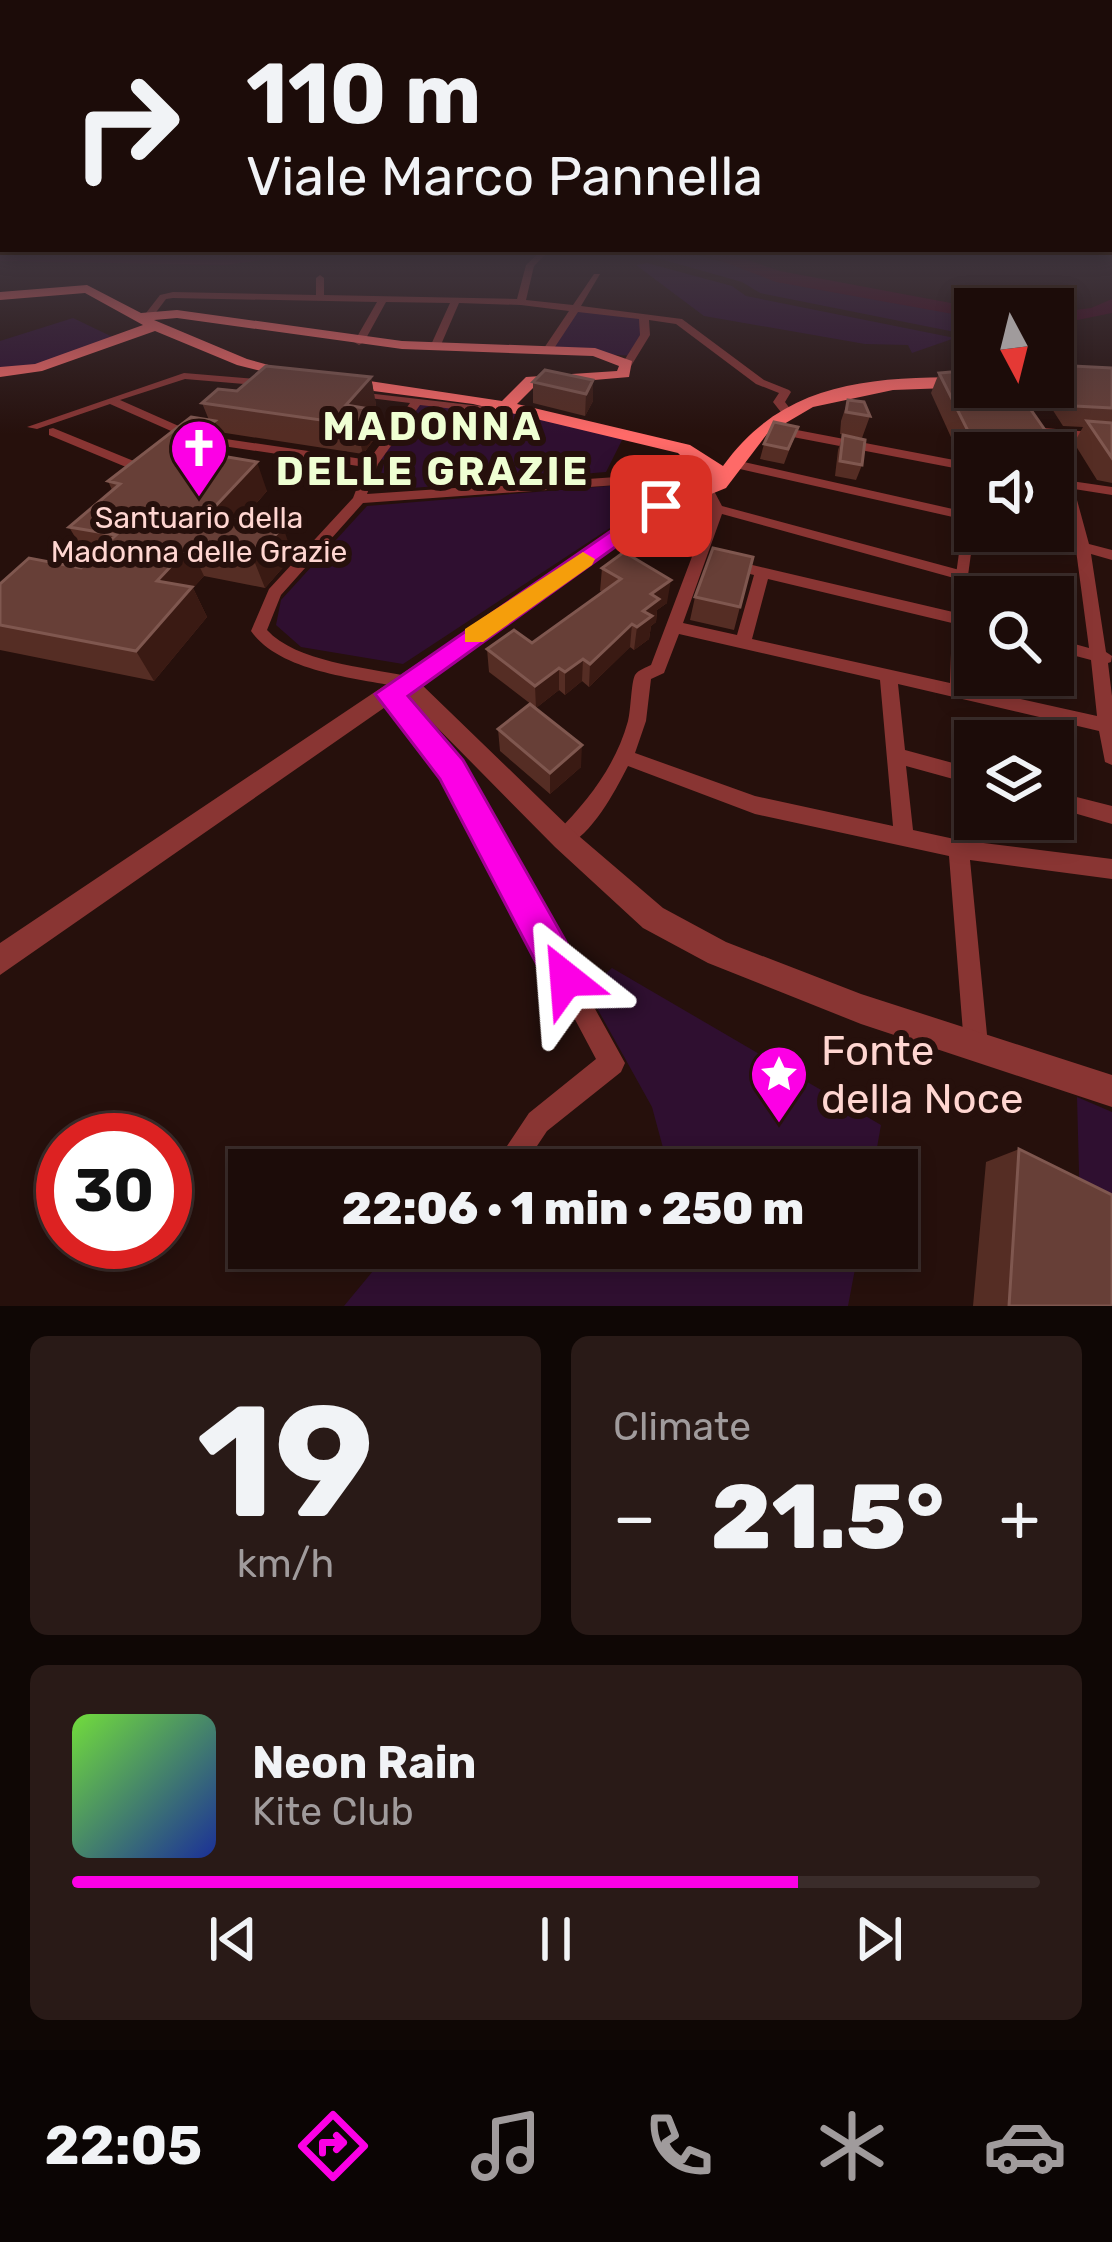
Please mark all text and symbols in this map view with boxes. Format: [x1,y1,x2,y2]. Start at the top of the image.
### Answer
text: 110 m [246,44,481,144]
icon: right [48,48,204,204]
text: Viale Marco Pannella [246,145,763,209]
north arrow [954,288,1074,408]
map controls [954,288,1074,840]
district label: MADONNA DELLE GRAZIE [276,404,590,495]
church icon: Santuario della Madonna delle Grazie [168,417,230,499]
button: sound [954,432,1074,552]
pin [610,455,712,557]
icon: arrive [628,473,694,539]
place label: Santuario della Madonna delle Grazie [51,500,347,570]
button: search [954,576,1074,696]
button: layers [954,720,1074,840]
position arrow [503,916,629,1042]
place label: Fonte della Noce [821,1026,1023,1124]
place icon: Fonte della Noce [748,1043,810,1125]
speed limit sign: 30 [36,1113,192,1269]
text: 22:06 · 1 min · 250 m [342,1182,804,1235]
text: 19 [197,1370,374,1555]
text: Climate [613,1404,751,1450]
text: 21.5° [711,1464,944,1571]
text: − [613,1478,656,1557]
text: + [999,1478,1040,1557]
text: km/h [237,1541,334,1587]
text: Neon Rain [252,1736,477,1789]
text: Kite Club [252,1789,414,1835]
icon: previous [200,1906,266,1972]
icon: pause [523,1906,589,1972]
icon: next [846,1906,912,1972]
icon: directions [291,2104,375,2188]
icon: music [464,2104,548,2188]
icon: phone [637,2104,721,2188]
icon: climate [810,2104,894,2188]
icon: car [983,2104,1067,2188]
text: 22:05 [45,2114,202,2178]

